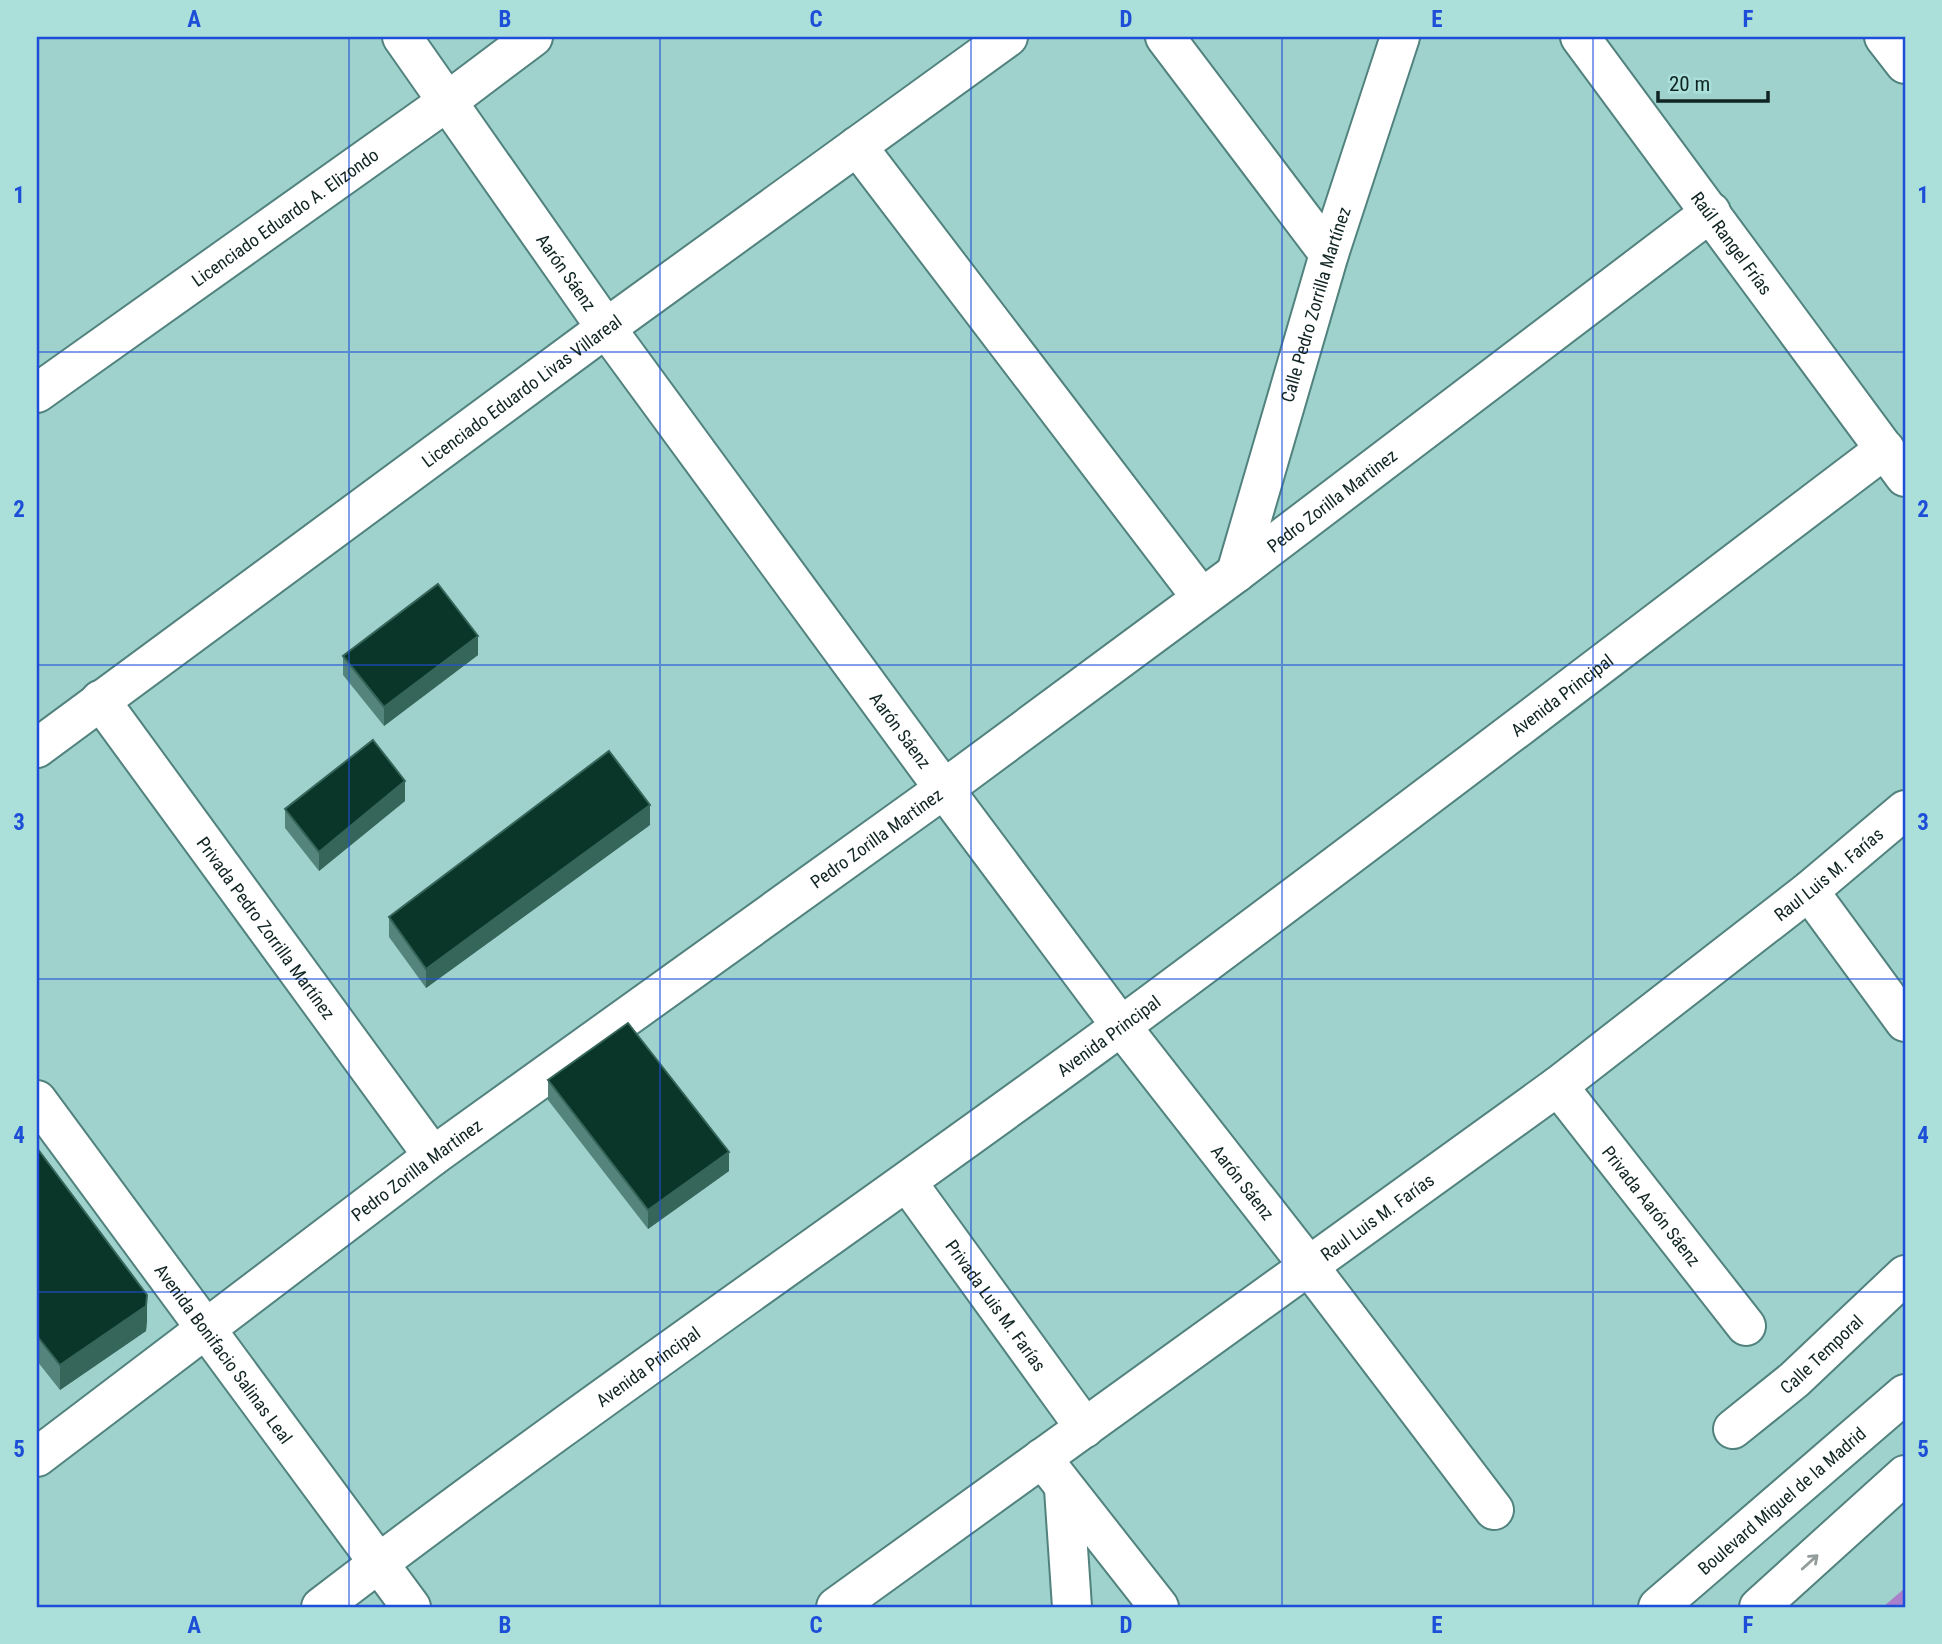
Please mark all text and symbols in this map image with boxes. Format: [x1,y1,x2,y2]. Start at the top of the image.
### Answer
text: A [187,6,201,33]
text: B [499,6,511,33]
text: C [809,6,823,33]
text: D [1120,6,1133,33]
text: E [1431,6,1443,33]
text: F [1743,6,1754,33]
scale bar [1658,60,1769,104]
text: 20 m [1669,72,1710,96]
street label: Licenciado Eduardo A. Elizondo [187,144,382,290]
text: 1 [13,182,25,209]
text: 1 [1917,182,1929,209]
street label: Raúl Rangel Frías [1687,187,1777,299]
street label: Calle Pedro Zorrilla Martínez [1276,204,1354,404]
street label: Aarón Sáenz [533,229,601,315]
street label: Licenciado Eduardo Livas Villareal [417,310,625,471]
street label: Pedro Zorilla Martinez [1263,444,1401,556]
text: 2 [13,496,25,523]
text: 2 [1917,496,1929,523]
street label: Avenida Principal [1506,649,1617,740]
street label: Aarón Sáenz [866,688,936,772]
street label: Pedro Zorilla Martinez [806,783,946,892]
text: 3 [13,809,25,836]
text: 3 [1917,809,1929,836]
street label: Raul Luis M. Farías [1770,823,1887,925]
street label: Privada Pedro Zorrilla Martínez [193,833,340,1023]
street label: Avenida Principal [1053,991,1164,1080]
street label: Pedro Zorilla Martinez [347,1114,486,1225]
text: 4 [13,1122,25,1149]
text: 4 [1917,1122,1929,1149]
street label: Aarón Sáenz [1207,1140,1279,1224]
street label: Privada Aarón Sáenz [1598,1141,1705,1270]
street label: Raul Luis M. Farías [1316,1169,1438,1265]
street label: Privada Luis M. Farías [942,1235,1051,1375]
street label: Avenida Bonifacio Salinas Leal [151,1260,297,1447]
street label: Calle Temporal [1776,1310,1867,1398]
street label: Avenida Principal [592,1322,704,1411]
street label: Boulevard Miguel de la Madrid [1693,1422,1870,1579]
text: 5 [13,1436,25,1463]
text: 5 [1917,1436,1929,1463]
one-way arrow [1801,1553,1818,1570]
text: A [187,1612,201,1639]
text: B [499,1612,511,1639]
text: C [809,1612,823,1639]
text: D [1120,1612,1133,1639]
text: E [1431,1612,1443,1639]
text: F [1743,1612,1754,1639]

